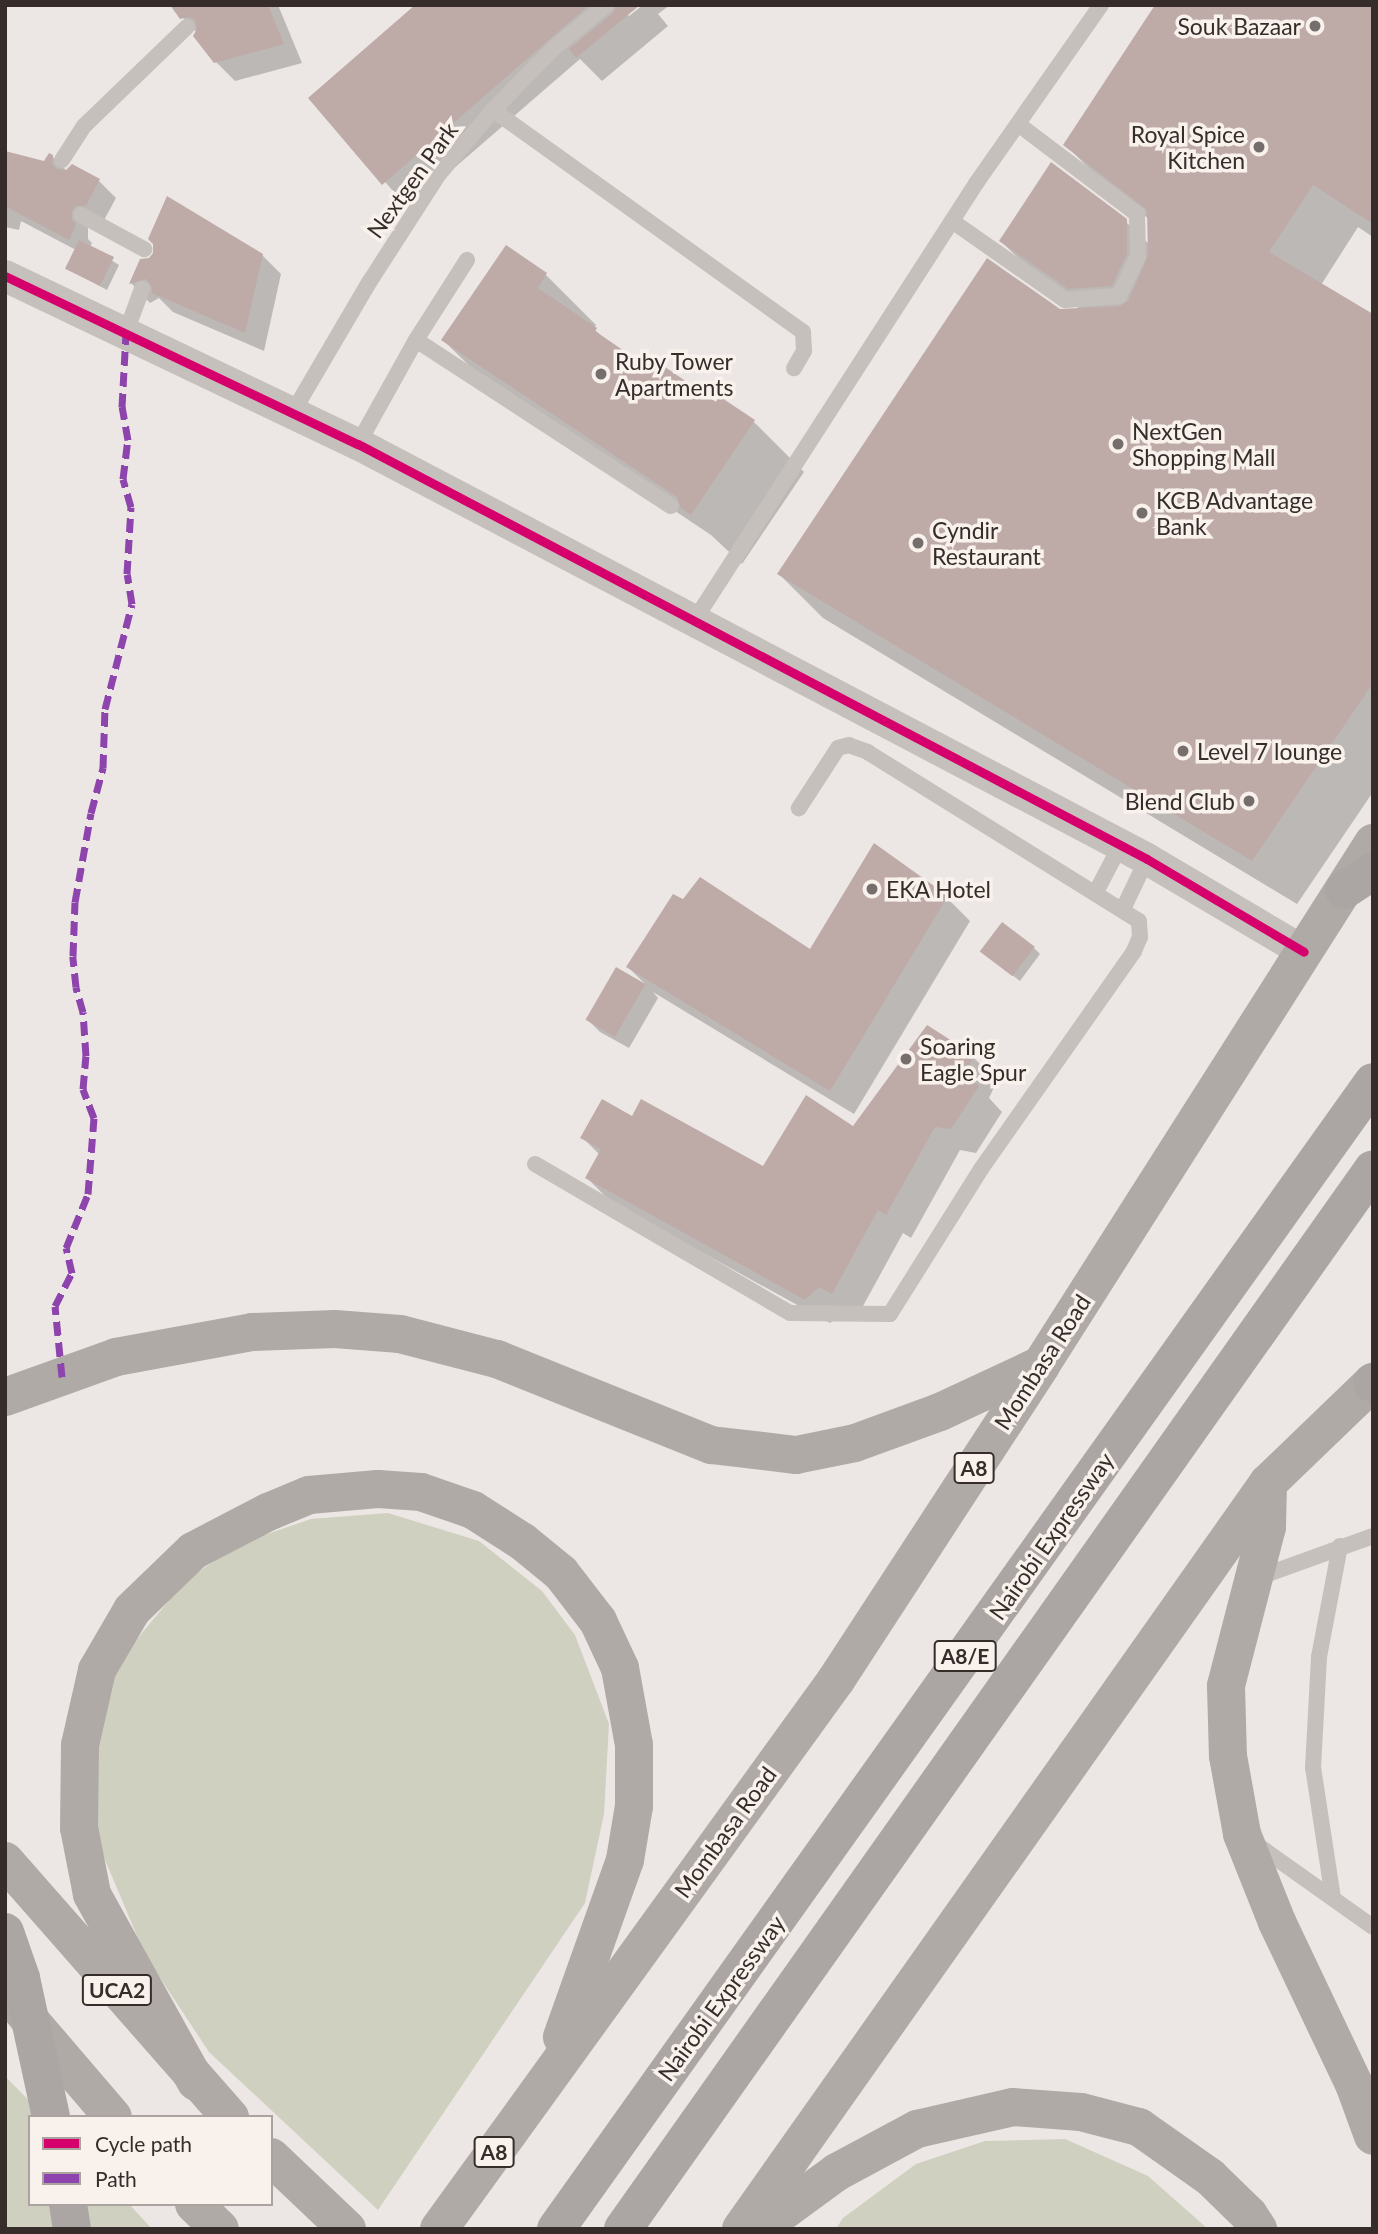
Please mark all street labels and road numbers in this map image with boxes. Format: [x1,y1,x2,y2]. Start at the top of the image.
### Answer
street label: Nextgen Park [361,117,463,243]
street label: Mombasa Road [988,1289,1096,1435]
street label: Nairobi Expressway [983,1447,1119,1625]
road number: A8 [953,1450,995,1486]
road number: A8/E [934,1638,996,1674]
street label: Mombasa Road [668,1761,782,1903]
street label: Nairobi Expressway [652,1910,790,2086]
road number: UCA2 [80,1972,154,2008]
road number: A8 [473,2134,515,2170]

